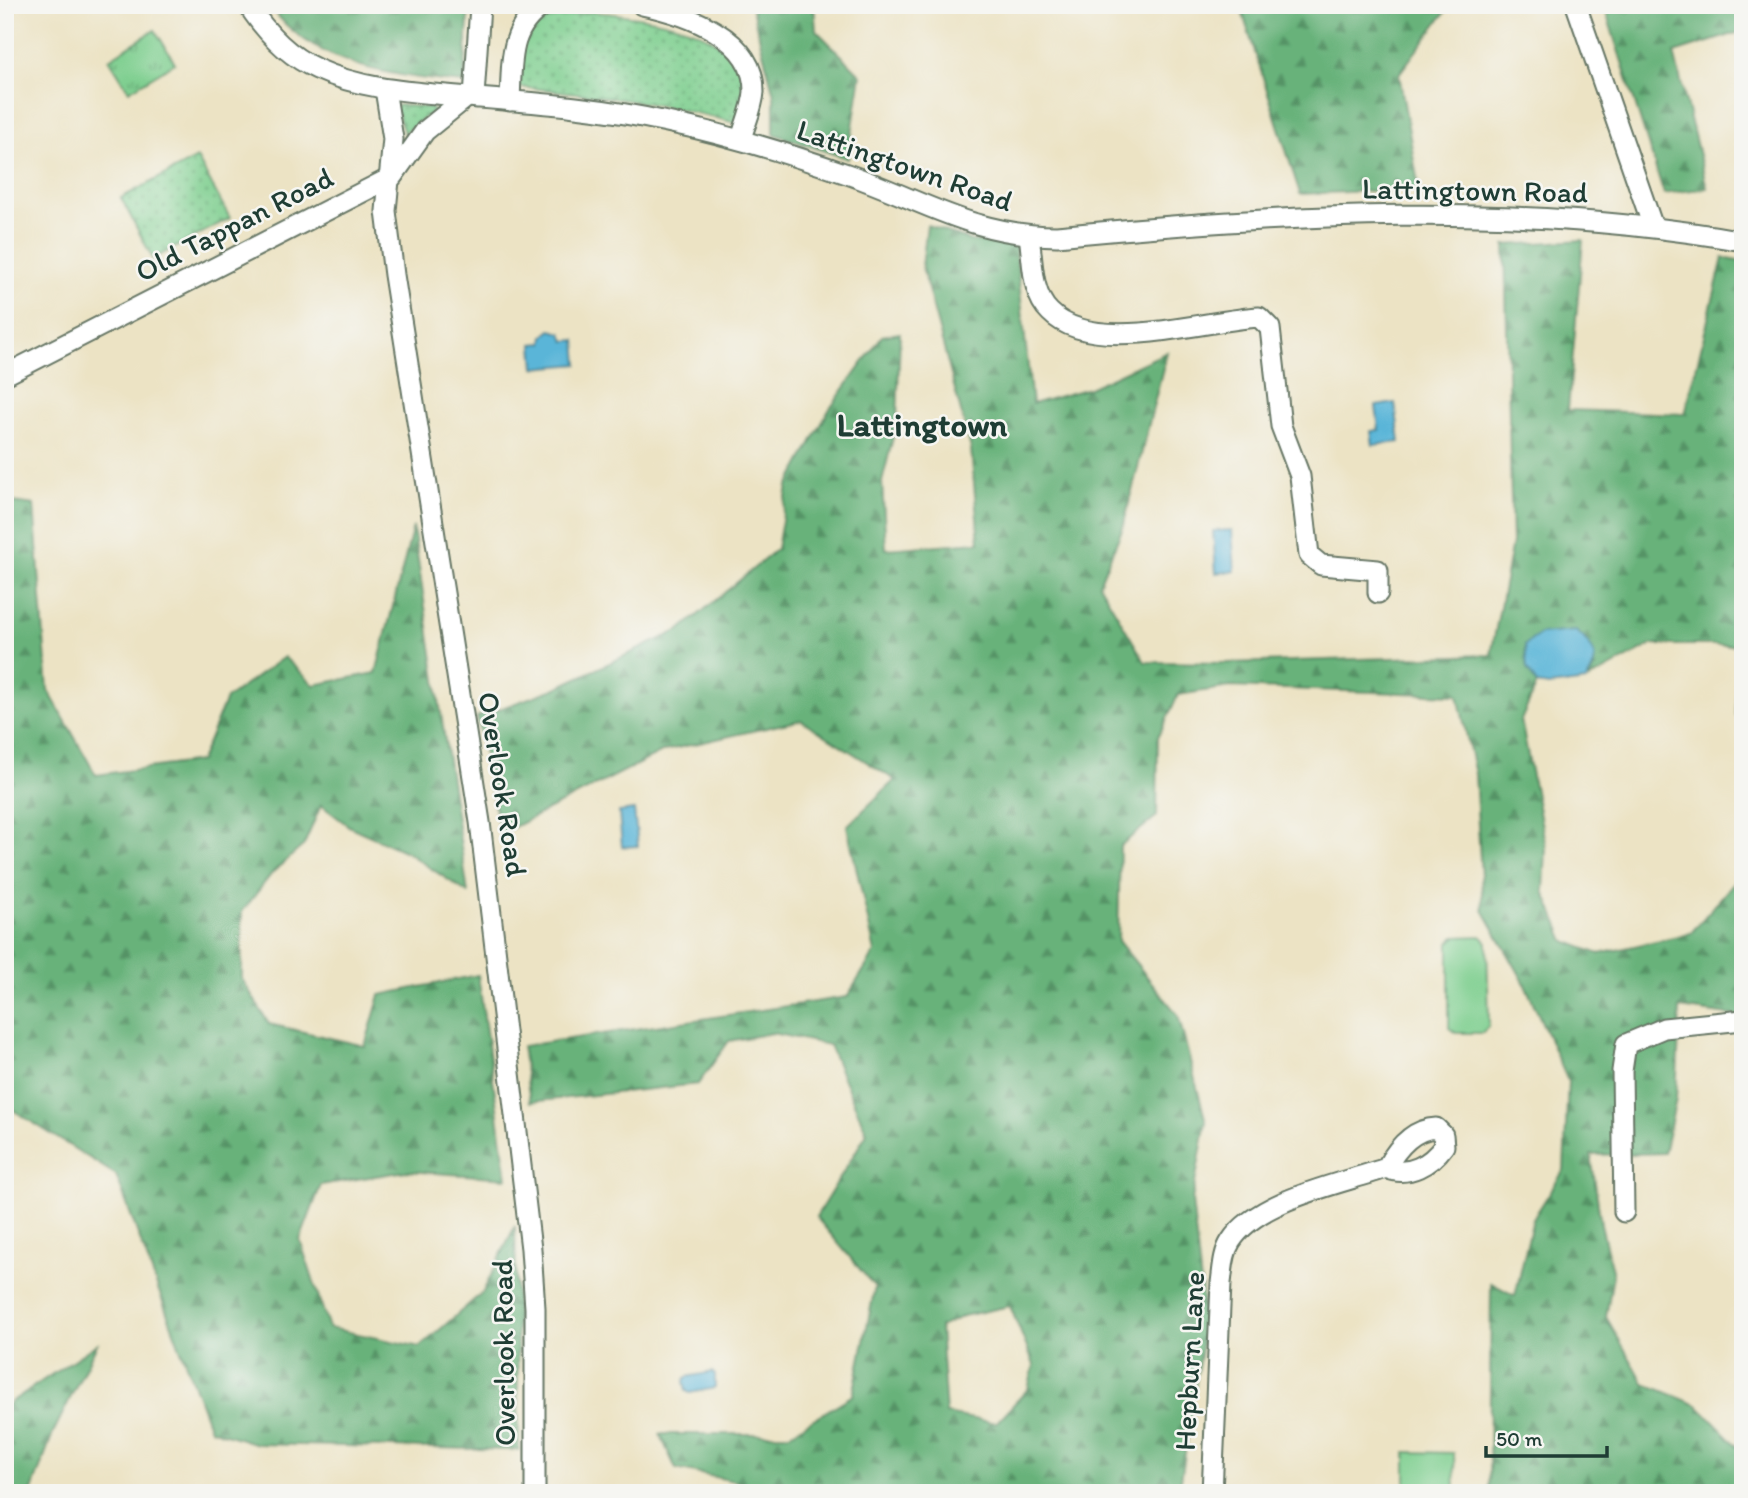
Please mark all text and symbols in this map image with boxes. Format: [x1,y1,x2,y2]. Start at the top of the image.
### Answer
street label: Lattingtown Road [792,111,1018,219]
street label: Old Tappan Road [129,158,339,290]
street label: Lattingtown Road [1362,170,1588,210]
district label: Lattingtown [837,405,1008,444]
street label: Overlook Road [470,689,536,879]
street label: Overlook Road [483,1259,523,1447]
street label: Hepburn Lane [1166,1270,1212,1452]
scale bar [1486,1414,1606,1458]
text: 50 m [1496,1426,1543,1451]

